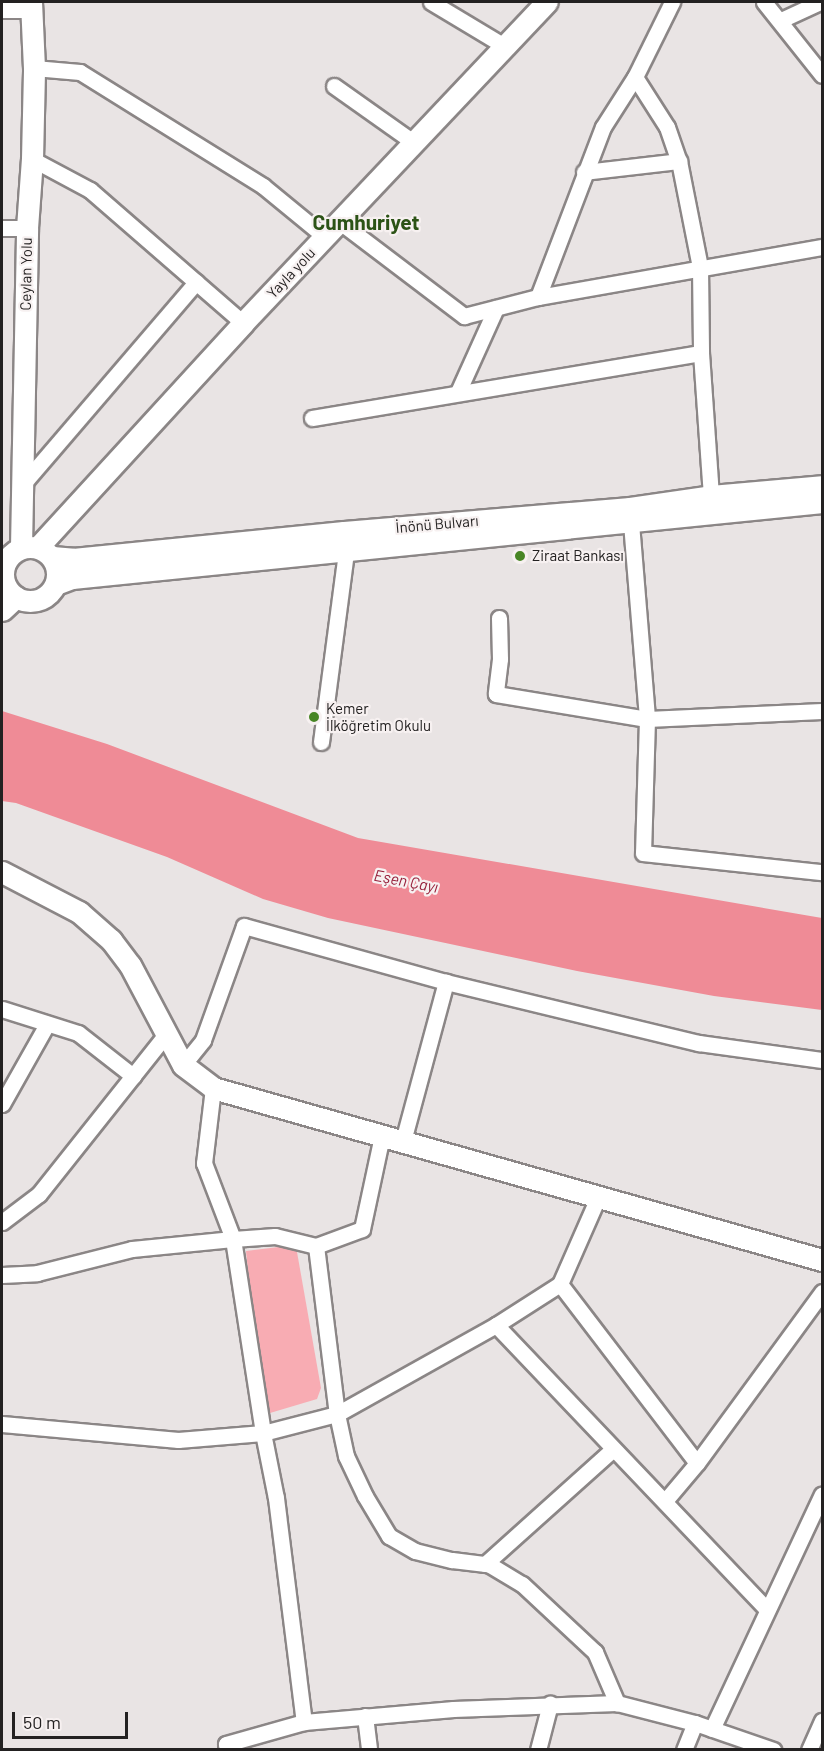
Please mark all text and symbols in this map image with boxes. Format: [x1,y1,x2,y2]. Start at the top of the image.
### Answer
district label: Cumhuriyet [312,209,420,235]
street label: Ceylan Yolu [16,237,36,311]
street label: Yayla yolu [263,244,319,302]
street label: İnönü Bulvarı [395,511,479,537]
place label: Ziraat Bankası [532,547,624,565]
marker: Ziraat Bankası [513,549,527,563]
place label: Kemer İlköğretim Okulu [326,699,431,734]
marker: Kemer İlköğretim Okulu [307,710,321,724]
water label: Eşen Çayı [372,865,440,897]
scale bar [15,1700,130,1738]
text: 50 m [23,1711,61,1733]

